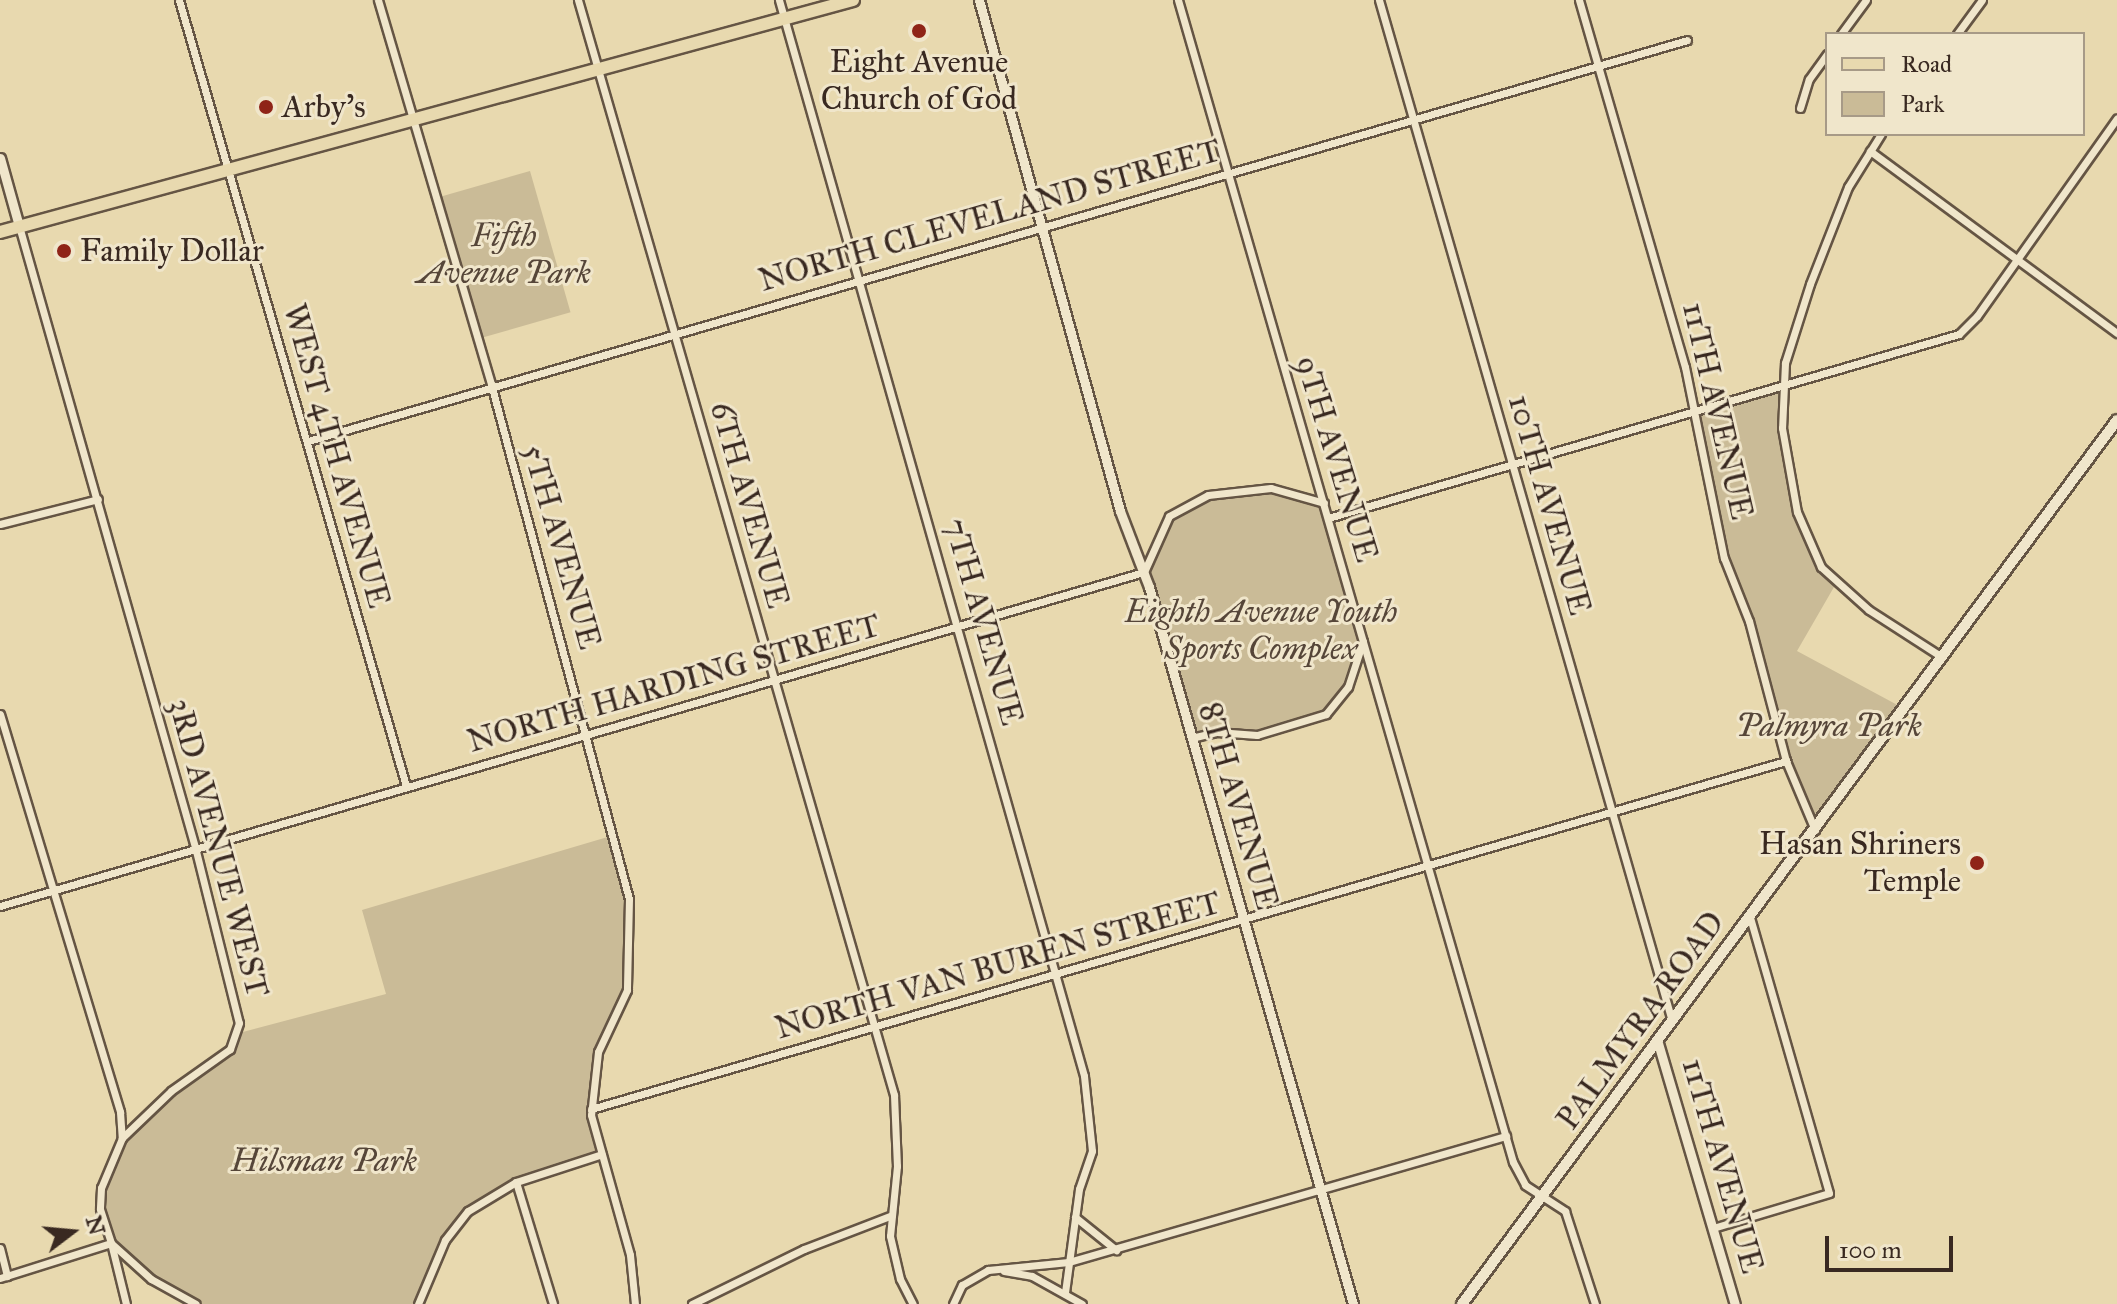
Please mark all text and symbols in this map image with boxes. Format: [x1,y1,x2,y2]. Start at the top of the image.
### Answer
marker: Eight Avenue Church of God [910,22,928,40]
legend [1825,32,2085,136]
place label: Eight Avenue Church of God [821,44,1017,119]
text: Road [1901,49,1952,79]
place label: Arby's [282,88,366,126]
text: Park [1901,89,1944,119]
marker: Arby's [257,98,275,116]
street label: NORTH CLEVELAND STREET [755,132,1225,300]
park label: Fifth Avenue Park [417,218,591,293]
place label: Family Dollar [80,232,264,270]
marker: Family Dollar [55,242,73,260]
street label: 11TH AVENUE [1673,299,1761,523]
street label: WEST 4TH AVENUE [274,300,398,612]
street label: 9TH AVENUE [1286,351,1386,567]
street label: 10TH AVENUE [1499,390,1599,620]
street label: 6TH AVENUE [701,398,797,612]
street label: 5TH AVENUE [513,440,609,654]
street label: 7TH AVENUE [935,514,1031,730]
park label: Eighth Avenue Youth Sports Complex [1125,594,1397,669]
street label: NORTH HARDING STREET [463,607,885,761]
street label: 3RD AVENUE WEST [160,694,276,1002]
street label: 8TH AVENUE [1190,698,1286,914]
park label: Palmyra Park [1736,707,1922,745]
place label: Hasan Shriners Temple [1759,826,1961,901]
marker: Hasan Shriners Temple [1968,854,1986,872]
street label: NORTH VAN BUREN STREET [771,884,1225,1048]
street label: PALMYRA ROAD [1549,905,1733,1137]
street label: 11TH AVENUE [1673,1054,1771,1278]
park label: Hilsman Park [231,1142,417,1180]
north arrow [32,1192,112,1272]
text: N [80,1213,111,1238]
scale bar [1829,1220,1957,1270]
text: 100 m [1839,1235,1902,1265]

